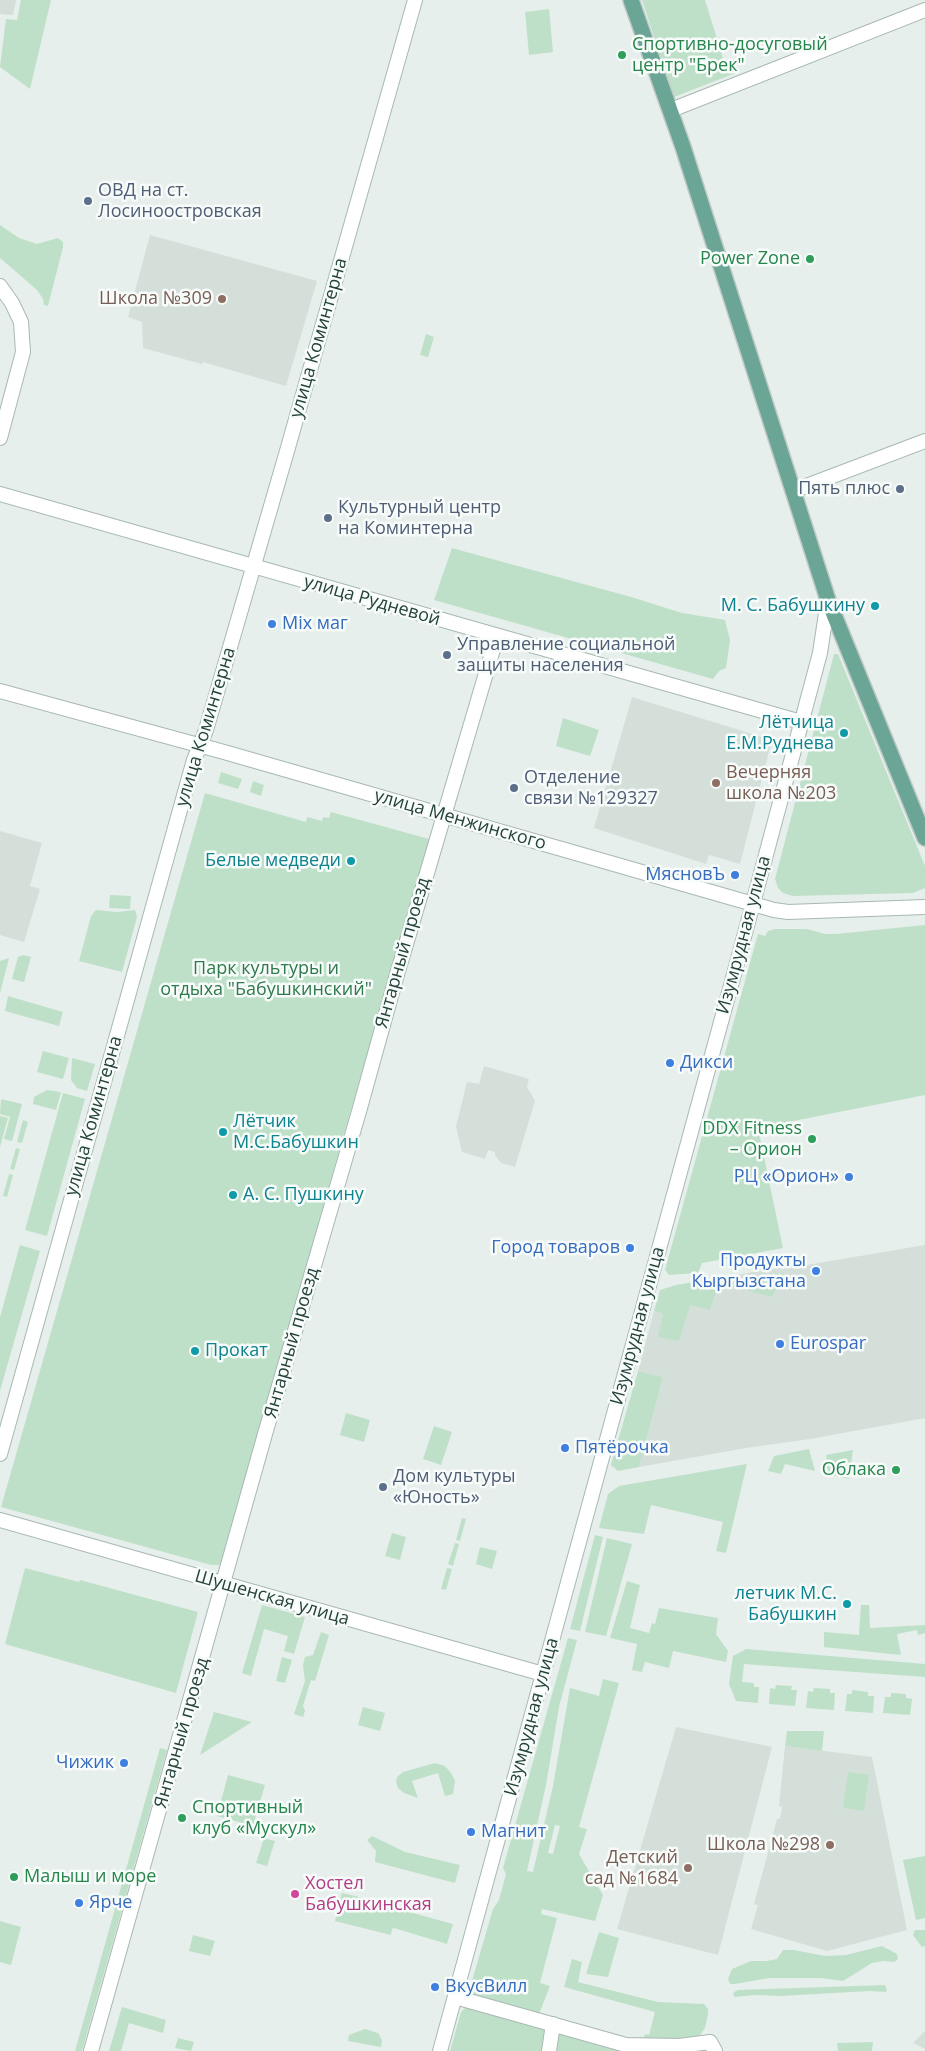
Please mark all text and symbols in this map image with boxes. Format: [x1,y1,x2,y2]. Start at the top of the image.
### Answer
place label: Спортивно-досуговый центр "Брек" [632,34,828,76]
marker: Спортивно-досуговый центр "Брек" [616,49,628,61]
place label: ОВД на ст. Лосиноостровская [98,180,262,222]
marker: ОВД на ст. Лосиноостровская [82,195,94,207]
place label: Power Zone [700,248,800,270]
marker: Power Zone [804,253,816,265]
street label: улица Коминтерна [286,255,352,421]
place label: Школа №309 [99,288,212,310]
marker: Школа №309 [216,293,228,305]
place label: Пять плюс [798,478,890,500]
marker: Пять плюс [894,483,906,495]
place label: Культурный центр на Коминтерна [338,497,501,540]
marker: Культурный центр на Коминтерна [322,512,334,524]
street label: улица Рудневой [301,571,443,631]
place label: М. С. Бабушкину [721,595,865,617]
marker: М. С. Бабушкину [869,600,881,612]
place label: Mix маг [282,613,348,635]
marker: Mix маг [266,618,278,630]
place label: Управление социальной защиты населения [457,634,675,676]
street label: улица Коминтерна [171,645,241,809]
marker: Управление социальной защиты населения [441,649,453,661]
place label: Лётчица Е.М.Руднева [726,712,834,754]
marker: Лётчица Е.М.Руднева [838,727,850,739]
place label: Вечерняя школа №203 [726,762,836,804]
place label: Отделение связи №129327 [524,767,658,810]
marker: Вечерняя школа №203 [710,777,722,789]
marker: Отделение связи №129327 [508,782,520,794]
street label: улица Менжинского [372,785,548,855]
place label: Белые медведи [205,850,341,872]
street label: Изумрудная улица [712,853,776,1017]
marker: Белые медведи [345,855,357,867]
place label: МясновЪ [645,864,725,886]
marker: МясновЪ [729,869,741,881]
street label: Янтарный проезд [371,875,435,1031]
park label: Парк культуры и отдыха "Бабушкинский" [160,958,372,1001]
street label: улица Коминтерна [61,1033,127,1199]
place label: Дикси [680,1052,733,1074]
marker: Дикси [664,1057,676,1069]
place label: Лётчик М.С.Бабушкин [233,1111,359,1154]
place label: DDX Fitness – Орион [702,1118,802,1160]
marker: Лётчик М.С.Бабушкин [217,1126,229,1138]
marker: DDX Fitness – Орион [806,1133,818,1145]
place label: РЦ «Орион» [734,1166,839,1188]
marker: РЦ «Орион» [843,1171,855,1183]
place label: А. С. Пушкину [243,1184,364,1206]
marker: А. С. Пушкину [227,1189,239,1201]
place label: Город товаров [491,1237,620,1259]
marker: Город товаров [624,1242,636,1254]
street label: Изумрудная улица [606,1244,670,1408]
place label: Продукты Кыргызстана [691,1250,806,1292]
street label: Янтарный проезд [260,1265,324,1421]
marker: Продукты Кыргызстана [810,1265,822,1277]
place label: Eurospar [790,1333,866,1355]
marker: Eurospar [774,1338,786,1350]
place label: Прокат [205,1340,268,1362]
marker: Прокат [189,1345,201,1357]
place label: Пятёрочка [575,1437,669,1459]
marker: Пятёрочка [559,1442,571,1454]
place label: Облака [822,1459,886,1481]
marker: Облака [890,1464,902,1476]
place label: Дом культуры «Юность» [393,1466,516,1508]
marker: Дом культуры «Юность» [377,1481,389,1493]
street label: Шушенская улица [192,1566,352,1630]
place label: летчик М.С. Бабушкин [735,1583,837,1626]
marker: летчик М.С. Бабушкин [841,1598,853,1610]
street label: Изумрудная улица [500,1635,564,1799]
street label: Янтарный проезд [150,1655,214,1811]
place label: Чижик [56,1752,114,1774]
marker: Чижик [118,1757,130,1769]
place label: Спортивный клуб «Мускул» [192,1797,316,1840]
marker: Спортивный клуб «Мускул» [176,1812,188,1824]
place label: Магнит [481,1821,546,1843]
marker: Магнит [465,1826,477,1838]
place label: Школа №298 [707,1834,820,1856]
marker: Школа №298 [824,1839,836,1851]
place label: Детский сад №1684 [585,1847,678,1890]
marker: Детский сад №1684 [682,1862,694,1874]
place label: Малыш и море [24,1866,156,1888]
marker: Малыш и море [8,1871,20,1883]
place label: Хостел Бабушкинская [305,1873,432,1916]
marker: Хостел Бабушкинская [289,1888,301,1900]
place label: Ярче [89,1892,132,1914]
marker: Ярче [73,1897,85,1909]
place label: ВкусВилл [445,1976,527,1998]
marker: ВкусВилл [429,1981,441,1993]

